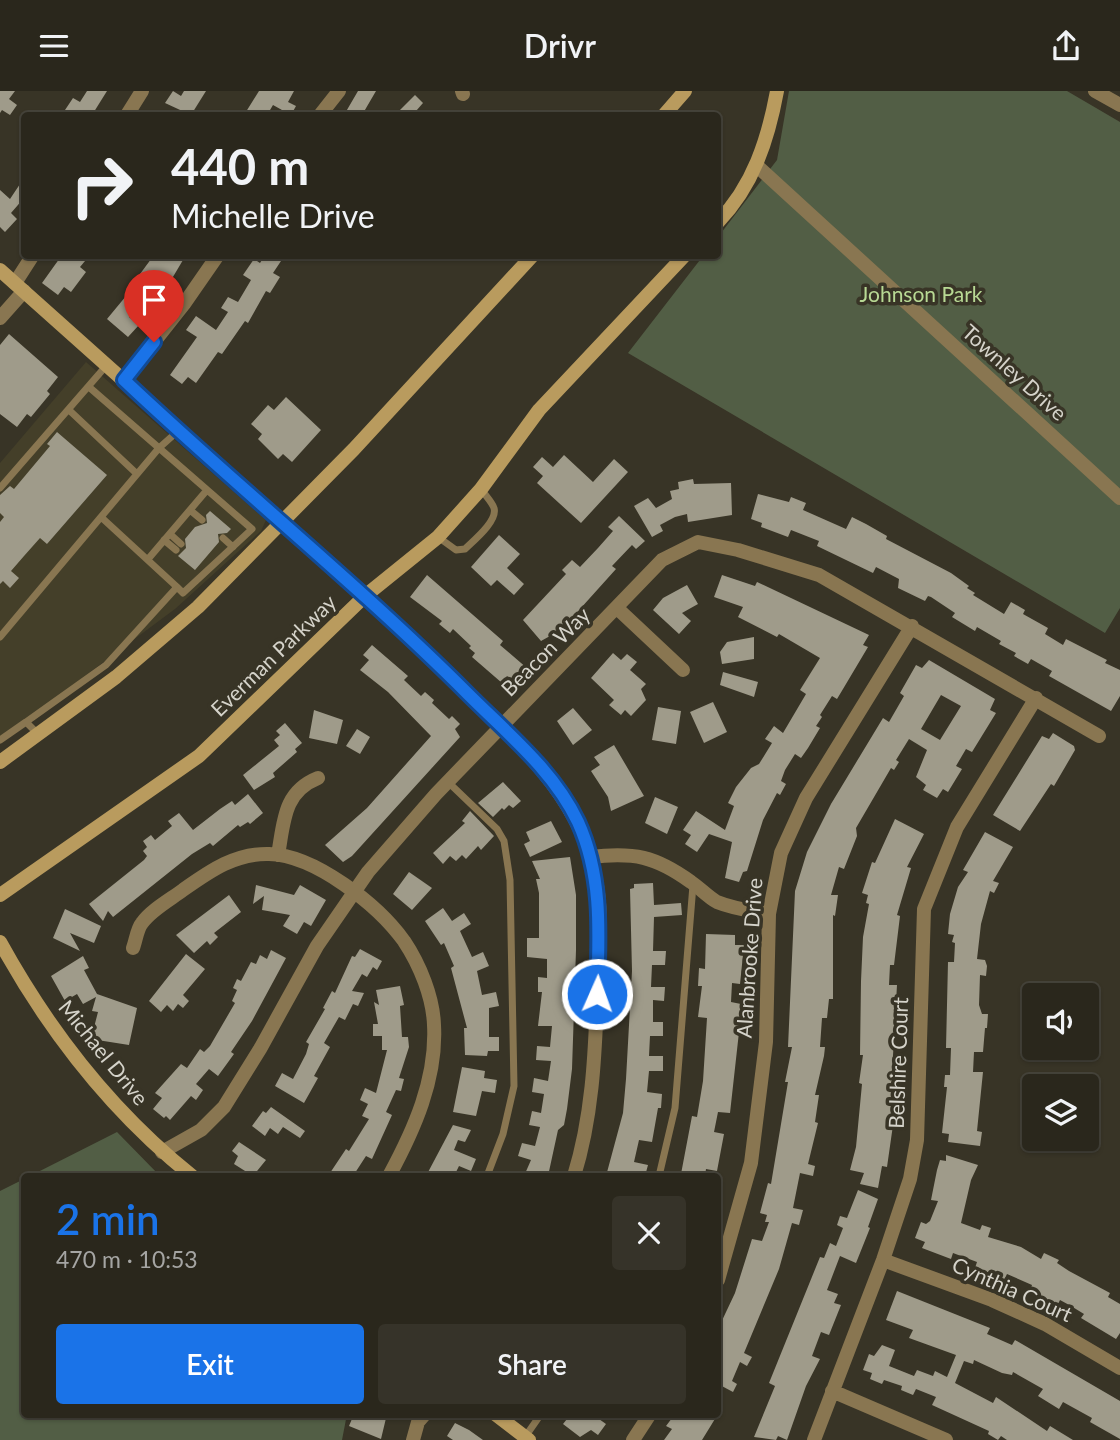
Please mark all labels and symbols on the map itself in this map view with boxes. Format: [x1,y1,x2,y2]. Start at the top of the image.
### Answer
pin [124,270,184,342]
park label: Johnson Park [860,281,983,306]
street label: Townley Drive [958,319,1072,425]
street label: Everman Parkway [205,589,341,721]
street label: Beacon Way [495,601,595,700]
street label: Alanbrooke Drive [730,877,767,1039]
position arrow [560,957,634,1031]
street label: Michael Drive [54,994,154,1110]
street label: Belshire Court [883,996,912,1129]
street label: Cynthia Court [949,1251,1077,1326]

